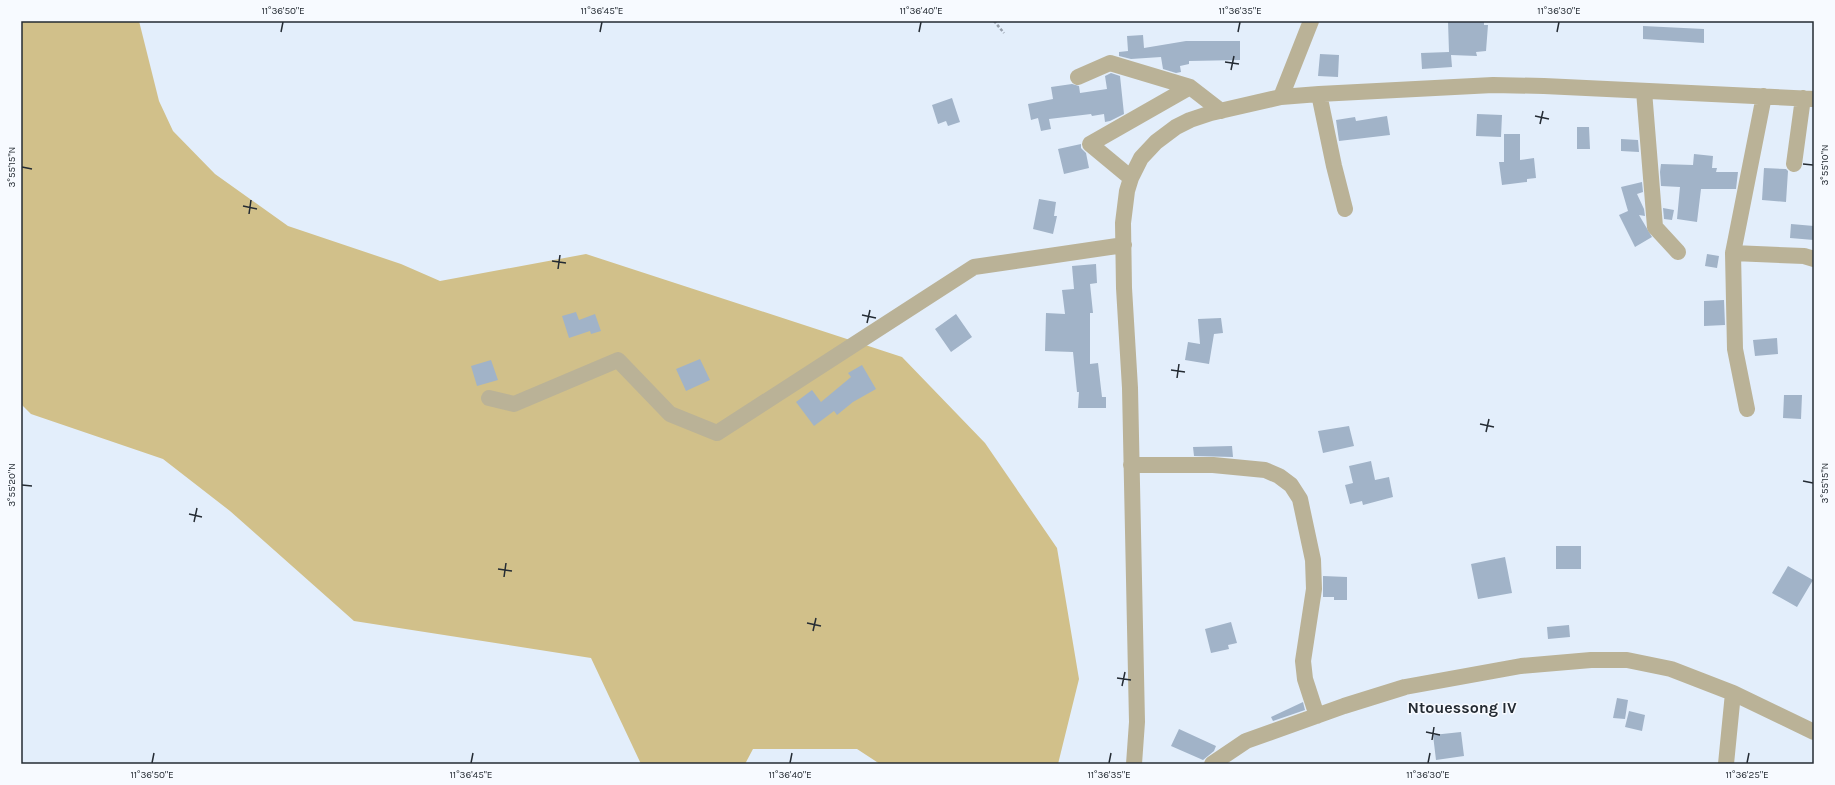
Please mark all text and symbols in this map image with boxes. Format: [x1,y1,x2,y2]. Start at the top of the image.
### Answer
text: 11°36'50"E [261,5,305,17]
text: 11°36'45"E [581,5,623,17]
text: 11°36'40"E [899,5,943,17]
text: 11°36'35"E [1218,5,1262,17]
text: 11°36'30"E [1537,5,1581,17]
text: 3°55'10"N [1819,144,1831,186]
text: 3°55'15"N [6,147,18,187]
text: 3°55'20"N [6,463,18,507]
text: 3°55'15"N [1819,463,1831,503]
district label: Ntouessong IV [1407,698,1517,717]
text: 11°36'50"E [130,769,174,781]
text: 11°36'45"E [450,769,492,781]
text: 11°36'40"E [768,769,812,781]
text: 11°36'35"E [1087,769,1131,781]
text: 11°36'30"E [1406,769,1450,781]
text: 11°36'25"E [1725,769,1769,781]

